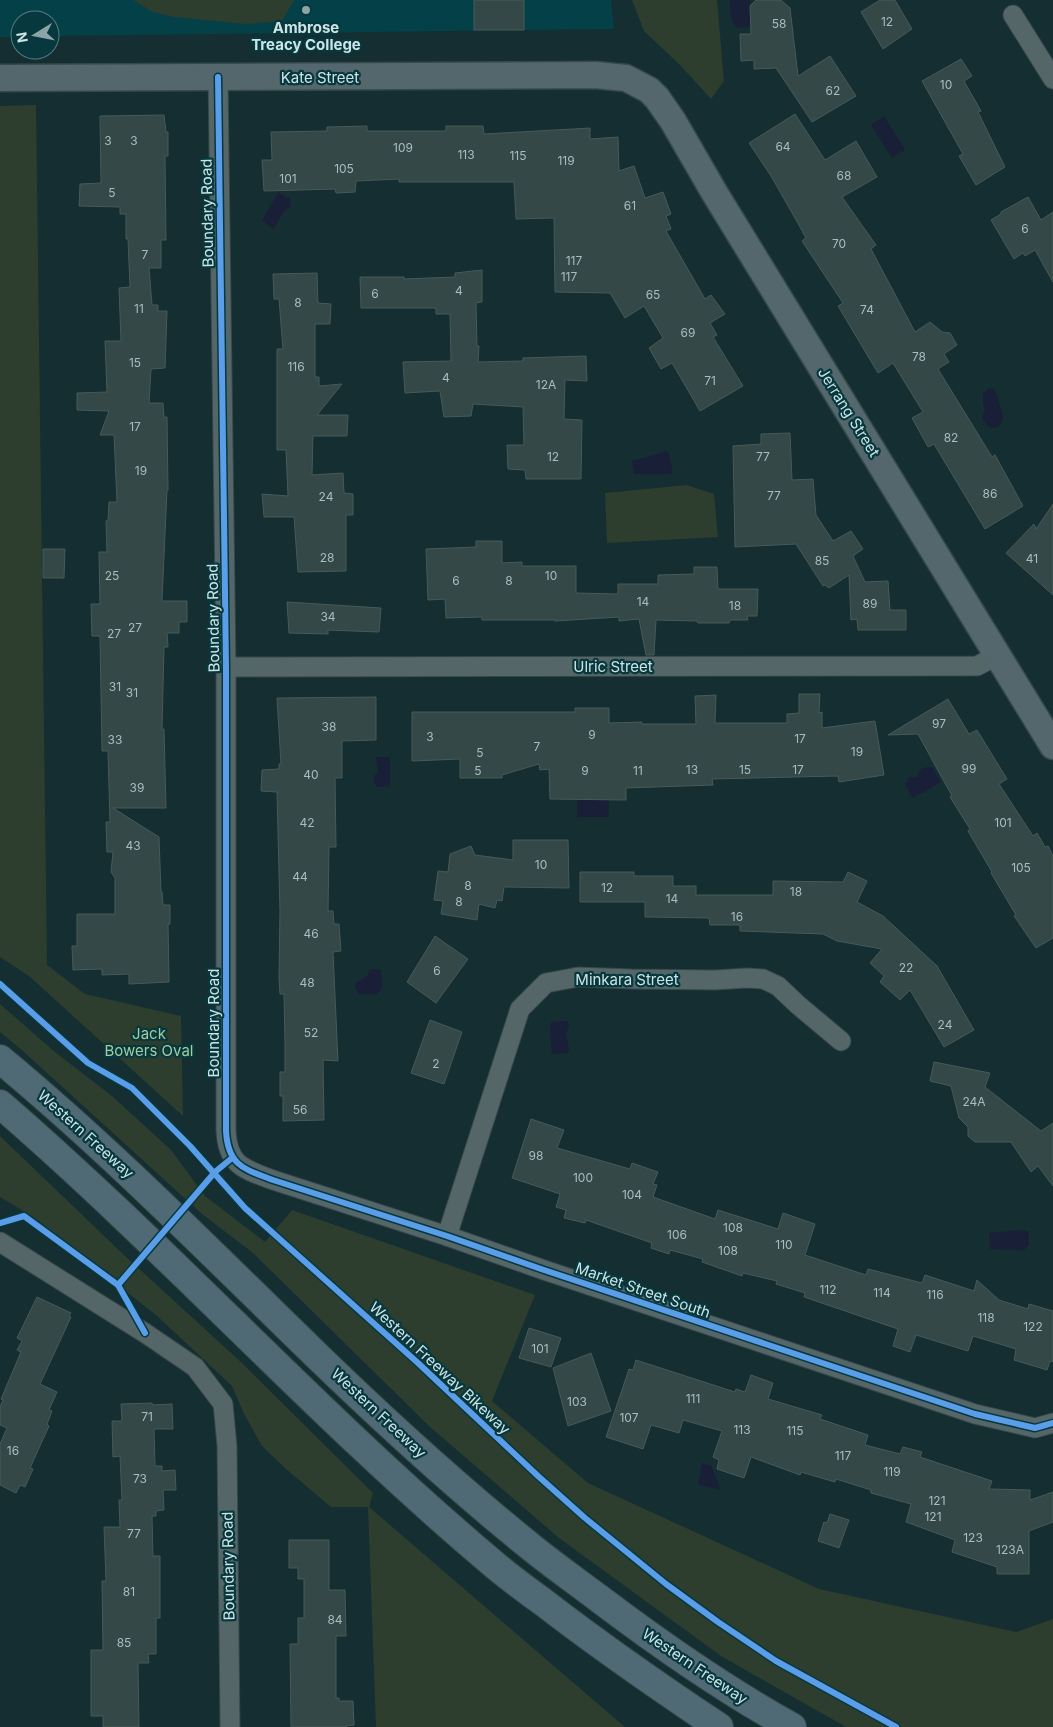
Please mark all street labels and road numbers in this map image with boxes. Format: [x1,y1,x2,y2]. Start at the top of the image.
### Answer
street label: Kate Street [281,68,359,87]
street label: Boundary Road [197,158,217,268]
street label: Jerrang Street [814,364,884,460]
street label: Boundary Road [203,563,223,673]
street label: Ulric Street [573,657,653,676]
street label: Boundary Road [204,969,223,1077]
street label: Minkara Street [575,970,679,989]
street label: Western Freeway [34,1086,139,1183]
street label: Market Street South [573,1258,713,1322]
street label: Western Freeway Bikeway [366,1298,514,1438]
street label: Western Freeway [328,1364,430,1462]
street label: Boundary Road [218,1511,238,1621]
street label: Western Freeway [639,1624,752,1709]

